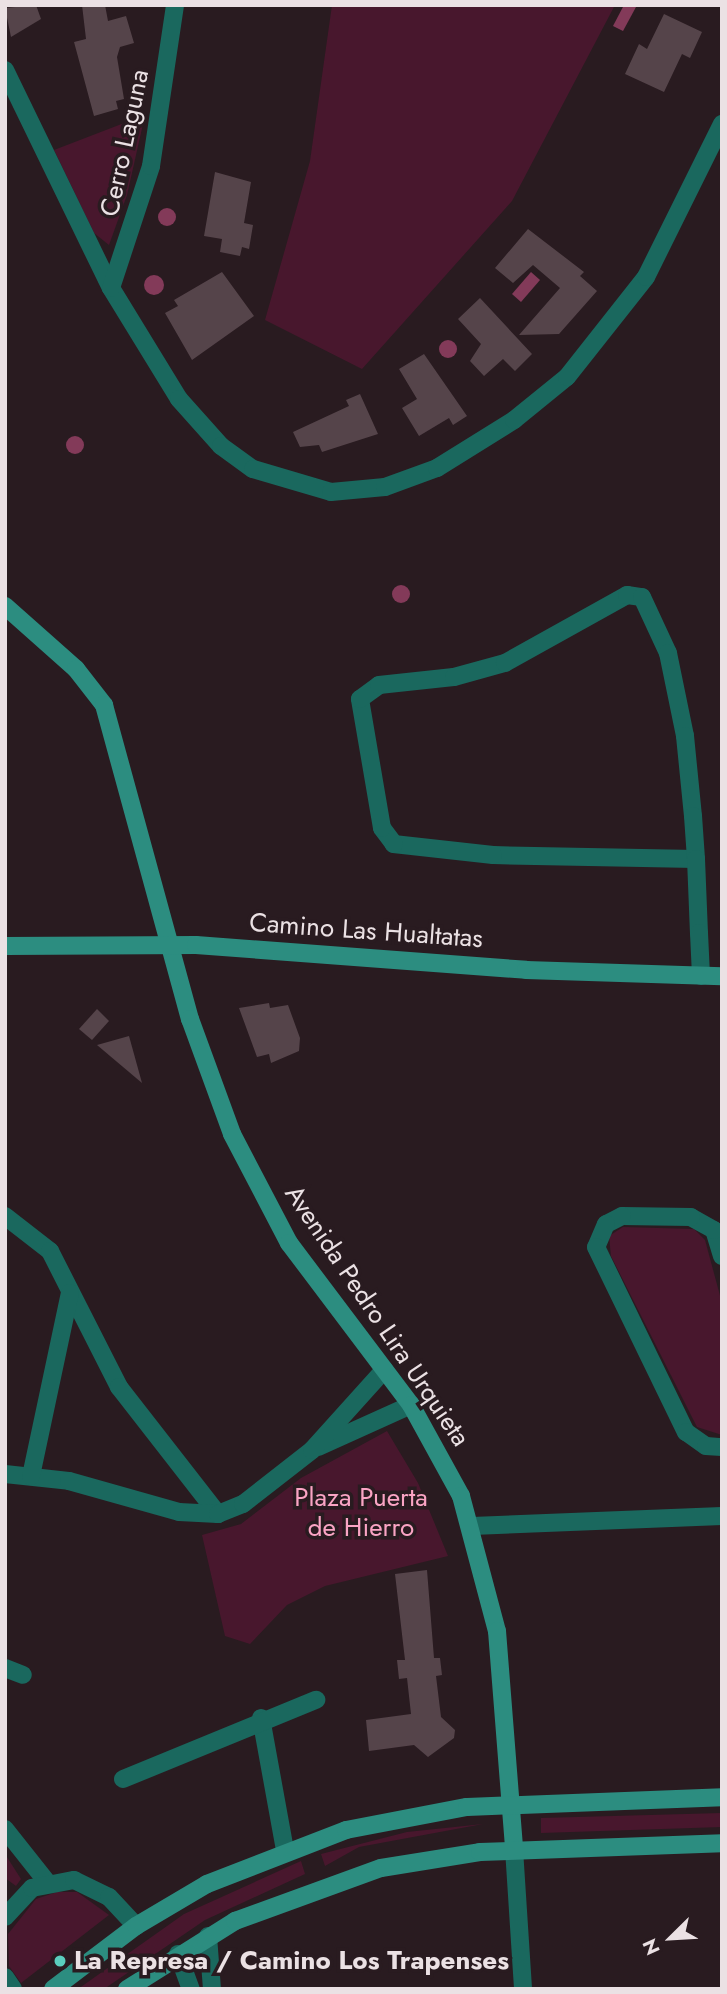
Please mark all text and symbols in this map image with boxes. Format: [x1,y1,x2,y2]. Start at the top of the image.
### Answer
street label: Cerro Laguna [94,67,156,219]
street label: Camino Las Hualtatas [248,907,484,955]
street label: Avenida Pedro Lira Urquieta [278,1180,476,1452]
park label: Plaza Puerta de Hierro [294,1482,428,1544]
north arrow [636,1903,706,1973]
text: N [636,1934,667,1959]
place label: La Represa / Camino Los Trapenses [74,1945,509,1977]
marker: La Represa / Camino Los Trapenses [52,1953,68,1969]

